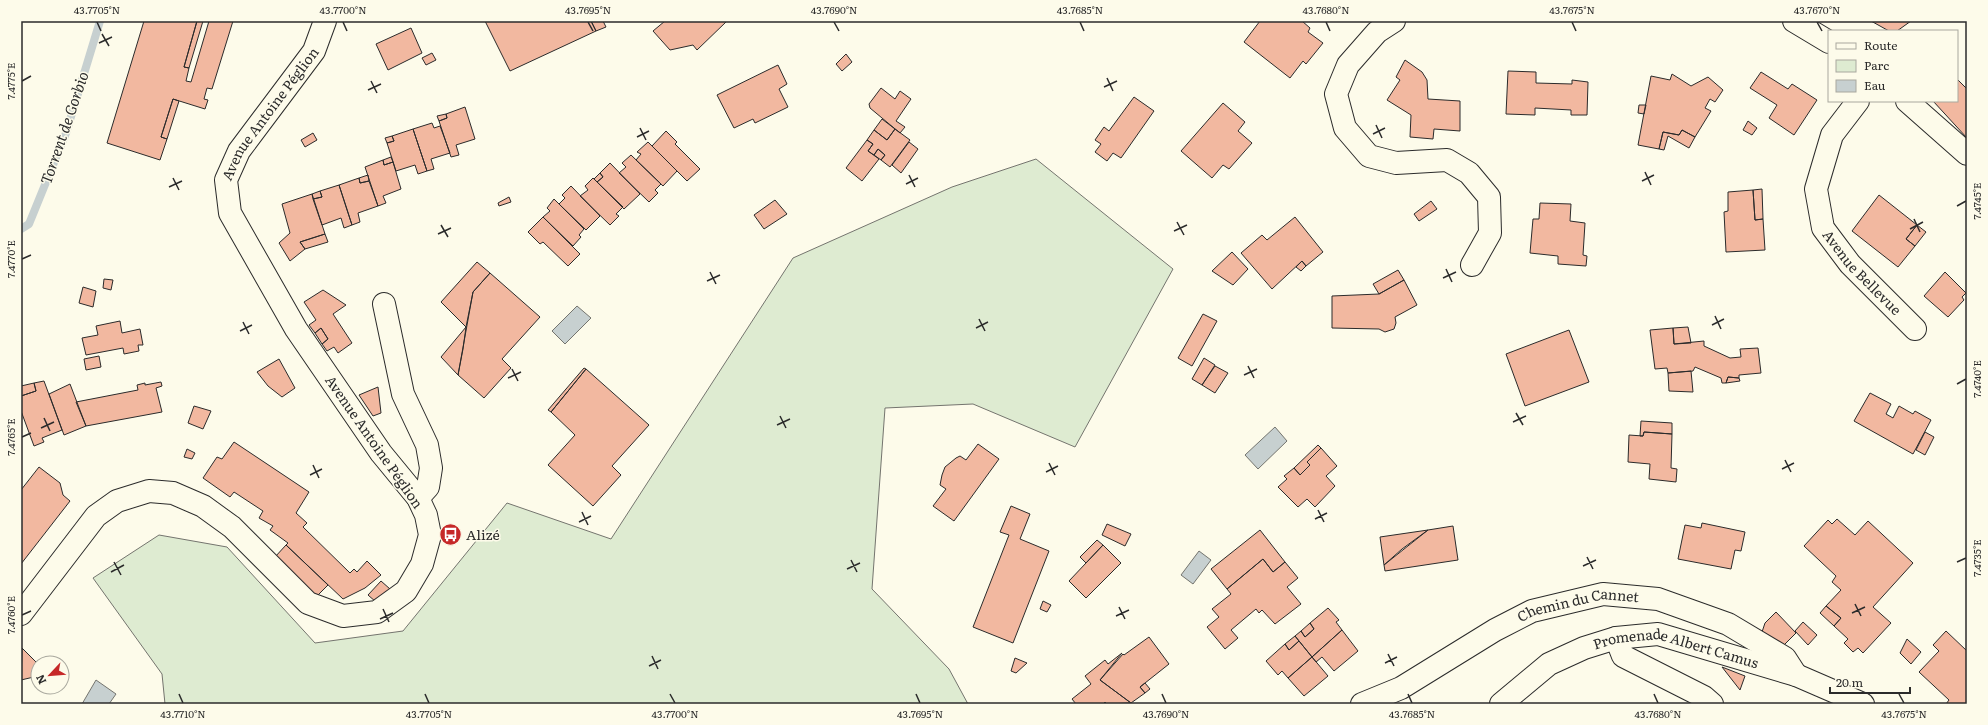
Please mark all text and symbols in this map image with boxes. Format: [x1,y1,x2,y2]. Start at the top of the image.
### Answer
text: 43.7705°N [74,2,120,17]
text: 43.7700°N [320,2,367,17]
text: 43.7695°N [565,2,611,17]
text: 43.7690°N [811,2,857,17]
text: 43.7685°N [1057,2,1103,17]
text: 43.7680°N [1302,2,1350,17]
text: 43.7675°N [1549,2,1595,17]
text: 43.7670°N [1794,2,1840,17]
legend [1828,30,1958,102]
text: Route [1864,36,1898,54]
street label: Avenue Antoine Péglion [216,42,323,183]
text: Parc [1864,56,1889,74]
text: 7.4775°E [3,63,18,99]
water label: Torrent de Gorbio [34,68,94,187]
text: Eau [1864,76,1886,94]
text: 7.4745°E [1969,183,1984,219]
street label: Avenue Bellevue [1819,225,1906,319]
text: 7.4770°E [3,240,18,278]
text: 7.4740°E [1969,360,1984,398]
street label: Avenue Antoine Péglion [321,371,428,512]
text: 7.4765°E [3,418,18,456]
bus stop icon: Alizé [437,522,463,548]
place label: Alizé [466,524,500,544]
text: 7.4735°E [1969,539,1984,577]
street label: Chemin du Cannet [1513,583,1640,626]
text: 7.4760°E [3,596,18,634]
street label: Promenade Albert Camus [1590,623,1761,672]
north arrow [30,655,70,695]
scale bar [1830,669,1910,695]
text: N [31,672,49,687]
text: 20 m [1836,673,1863,691]
text: 43.7710°N [160,706,206,721]
text: 43.7705°N [406,706,452,721]
text: 43.7700°N [652,706,699,721]
text: 43.7695°N [897,706,943,721]
text: 43.7690°N [1143,706,1189,721]
text: 43.7685°N [1389,706,1435,721]
text: 43.7680°N [1634,706,1682,721]
text: 43.7675°N [1881,706,1927,721]

